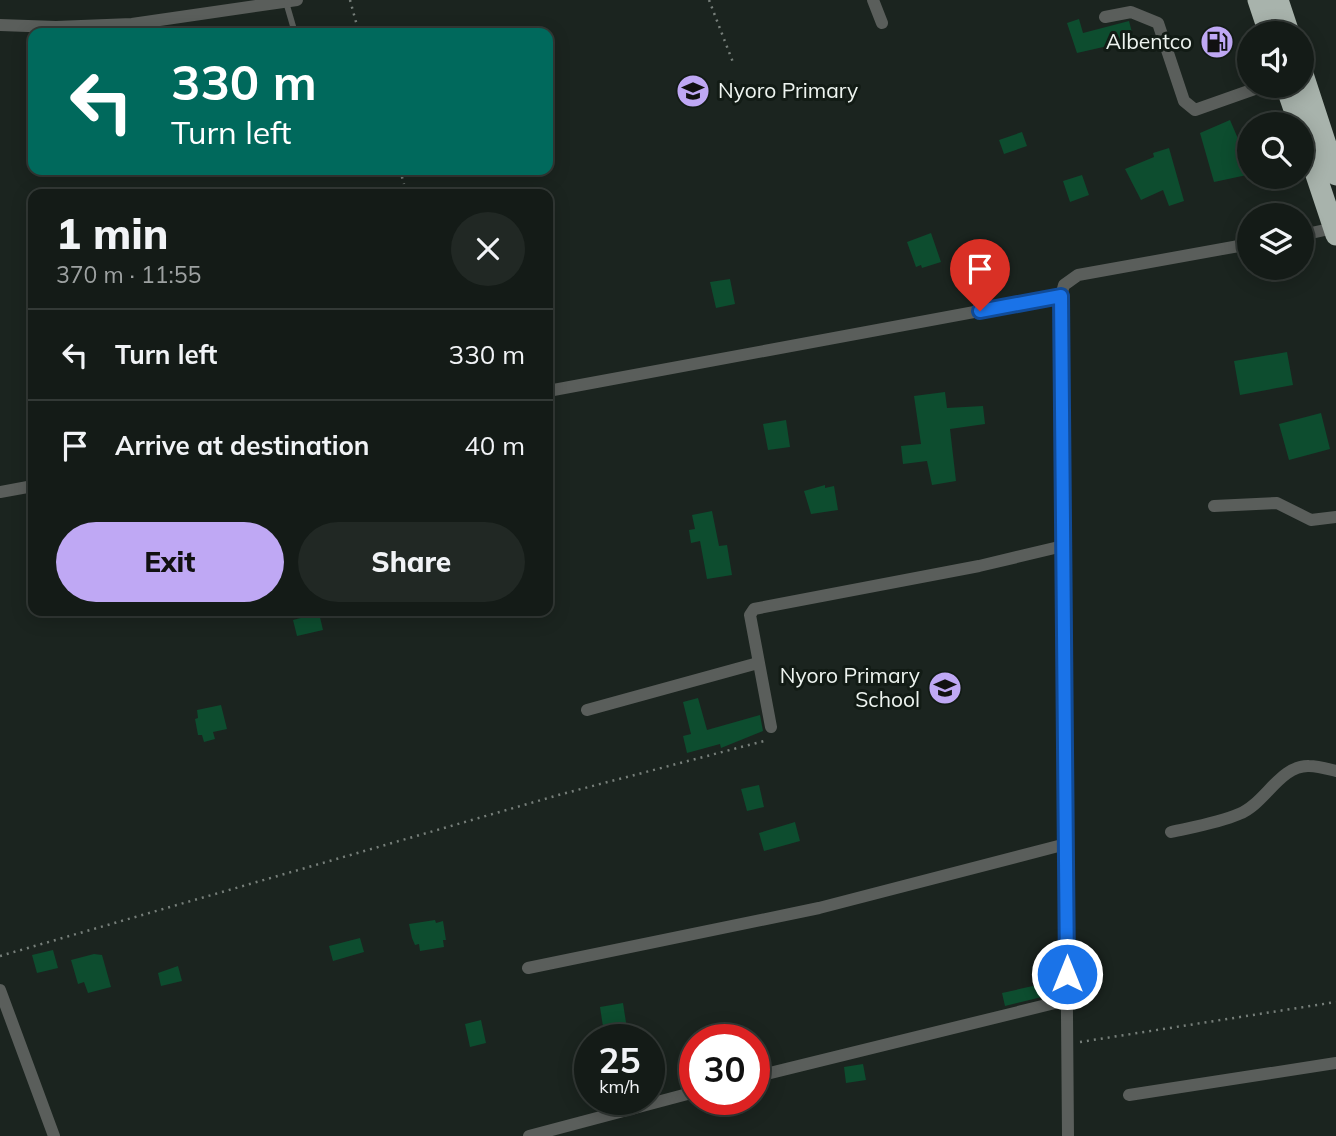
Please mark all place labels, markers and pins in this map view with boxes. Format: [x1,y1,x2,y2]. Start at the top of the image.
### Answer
fuel station icon: Albentco [1198,23,1236,61]
place label: Albentco [1106,28,1192,54]
school or university icon: Nyoro Primary [674,72,712,110]
place label: Nyoro Primary [718,77,858,103]
pin [950,239,1010,311]
place label: Nyoro Primary School [780,662,920,712]
school or university icon: Nyoro Primary School [926,669,964,707]

